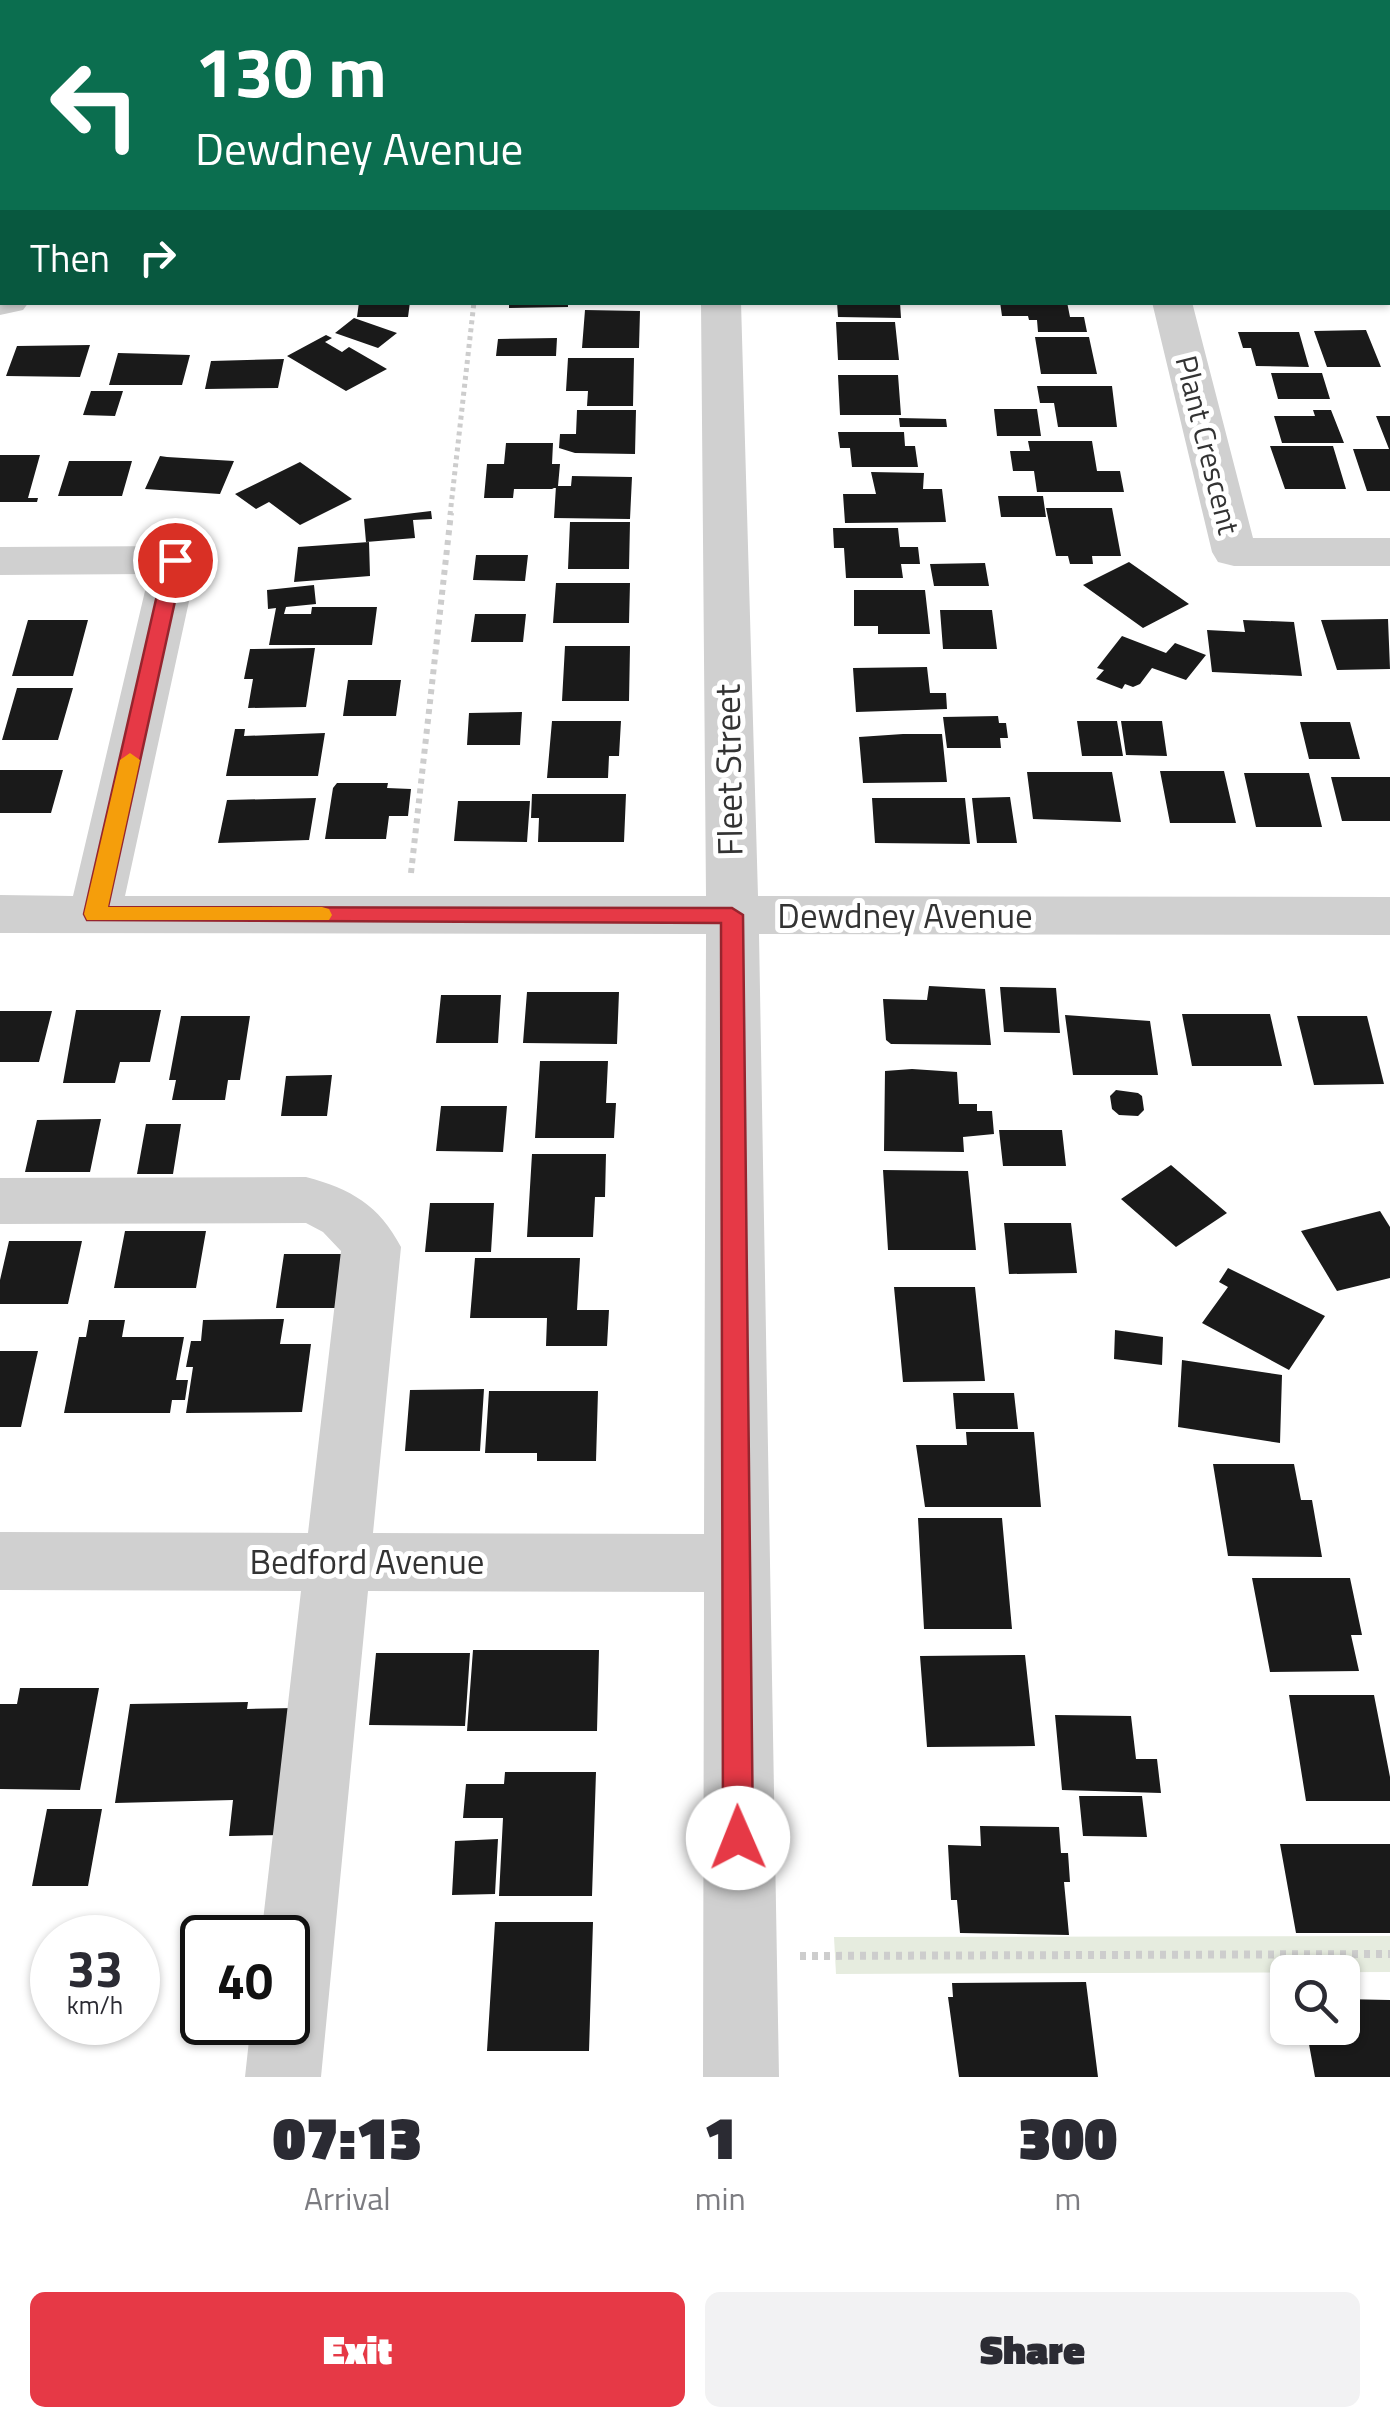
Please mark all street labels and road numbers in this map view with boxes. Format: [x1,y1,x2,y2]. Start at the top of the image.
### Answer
street label: Plant Crescent [1164,350,1253,539]
street label: Fleet Street [700,684,756,856]
street label: Dewdney Avenue [777,888,1033,942]
street label: Bedford Avenue [250,1534,484,1588]

